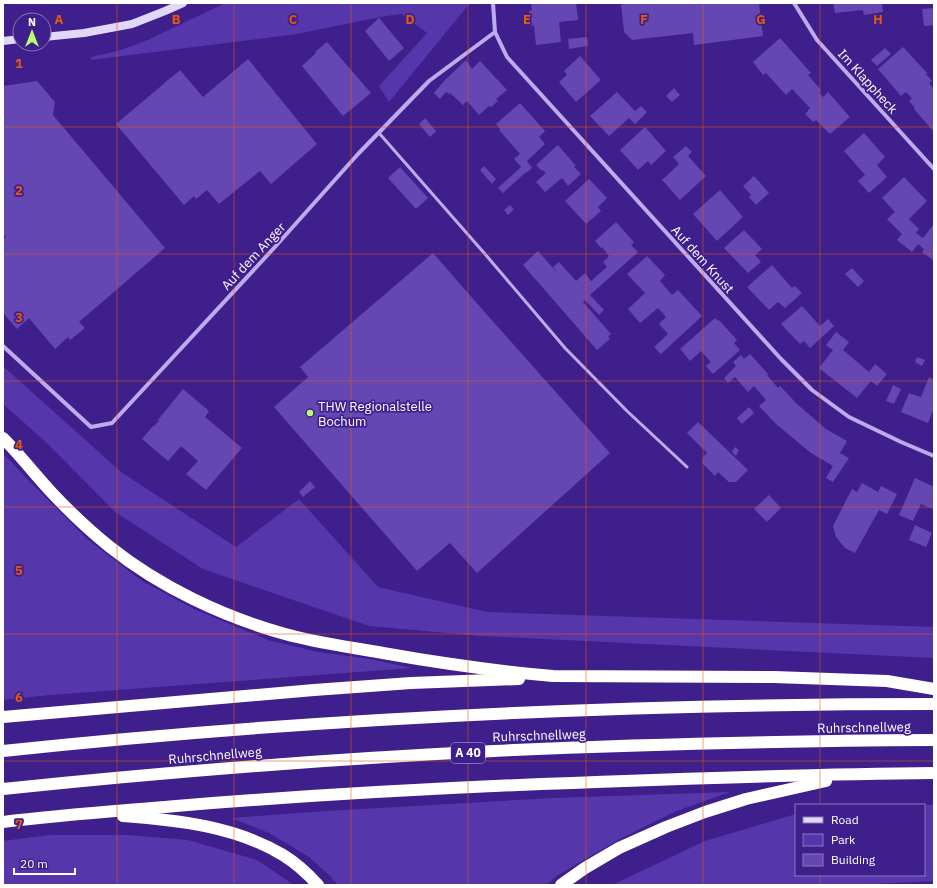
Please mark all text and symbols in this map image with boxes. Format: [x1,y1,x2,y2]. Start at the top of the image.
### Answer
text: A [55,11,64,28]
text: B [172,11,181,28]
text: C [289,11,298,28]
text: D [405,11,415,28]
text: E [523,11,531,28]
text: F [640,11,648,28]
text: G [756,11,766,28]
text: H [873,11,883,28]
north arrow [12,12,52,52]
text: N [28,15,36,29]
street label: Im Klappheck [834,45,901,117]
text: 1 [15,55,23,72]
text: 2 [15,182,23,199]
street label: Auf dem Anger [218,219,289,294]
street label: Auf dem Knust [668,222,738,297]
text: 3 [15,309,23,326]
place label: THW Regionalstelle Bochum [318,398,432,430]
marker: THW Regionalstelle Bochum [305,408,315,418]
text: 4 [15,436,23,453]
text: 5 [15,562,23,579]
text: 6 [15,689,23,706]
street label: Ruhrschnellweg [817,718,911,737]
street label: Ruhrschnellweg [492,725,586,746]
street label: Ruhrschnellweg [168,743,262,768]
road number: A 40 [451,743,485,763]
legend [795,804,925,876]
text: Road [831,812,859,827]
text: 7 [15,816,23,833]
text: Park [831,832,856,847]
scale bar [14,850,75,876]
text: Building [831,852,876,867]
text: 20 m [20,856,48,871]

